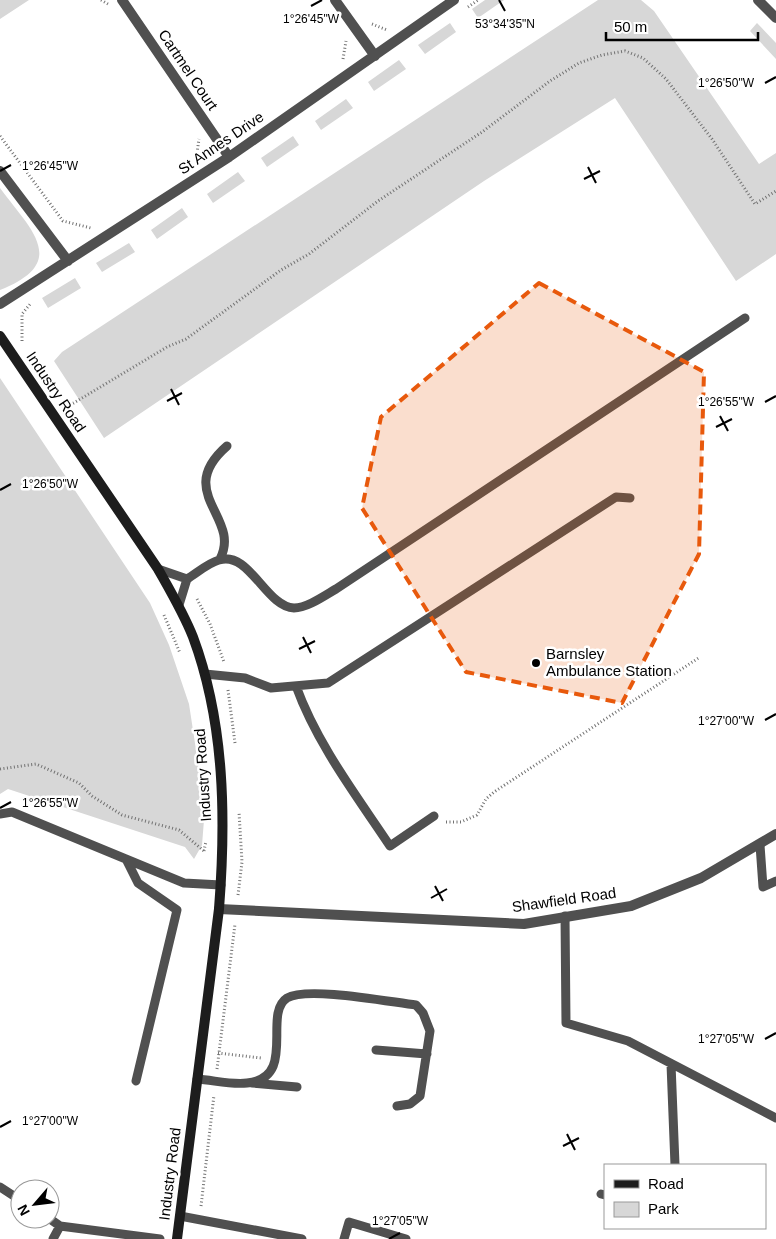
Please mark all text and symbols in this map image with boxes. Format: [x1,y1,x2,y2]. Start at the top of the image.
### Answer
scale bar [606,10,758,42]
text: 1°26'45"W [283,12,340,26]
text: 53°34'35"N [475,17,535,31]
text: 50 m [614,18,647,35]
street label: Cartmel Court [155,26,222,114]
text: 1°26'50"W [698,76,755,90]
street label: St Annes Drive [175,108,267,177]
text: 1°26'45"W [22,159,79,173]
street label: Industry Road [23,348,90,435]
text: 1°26'55"W [698,395,755,409]
text: 1°26'50"W [22,477,79,491]
place label: Barnsley Ambulance Station [546,645,672,679]
marker: Barnsley Ambulance Station [530,657,542,669]
text: 1°27'00"W [698,714,755,728]
street label: Industry Road [191,728,214,822]
text: 1°26'55"W [22,796,79,810]
street label: Shawfield Road [511,884,617,915]
text: 1°27'05"W [698,1032,755,1046]
text: 1°27'00"W [22,1114,79,1128]
street label: Industry Road [155,1127,184,1221]
legend [604,1164,766,1229]
text: Road [648,1175,684,1192]
north arrow [10,1179,60,1229]
text: Park [648,1200,679,1217]
text: N [14,1202,33,1218]
text: 1°27'05"W [372,1214,429,1228]

